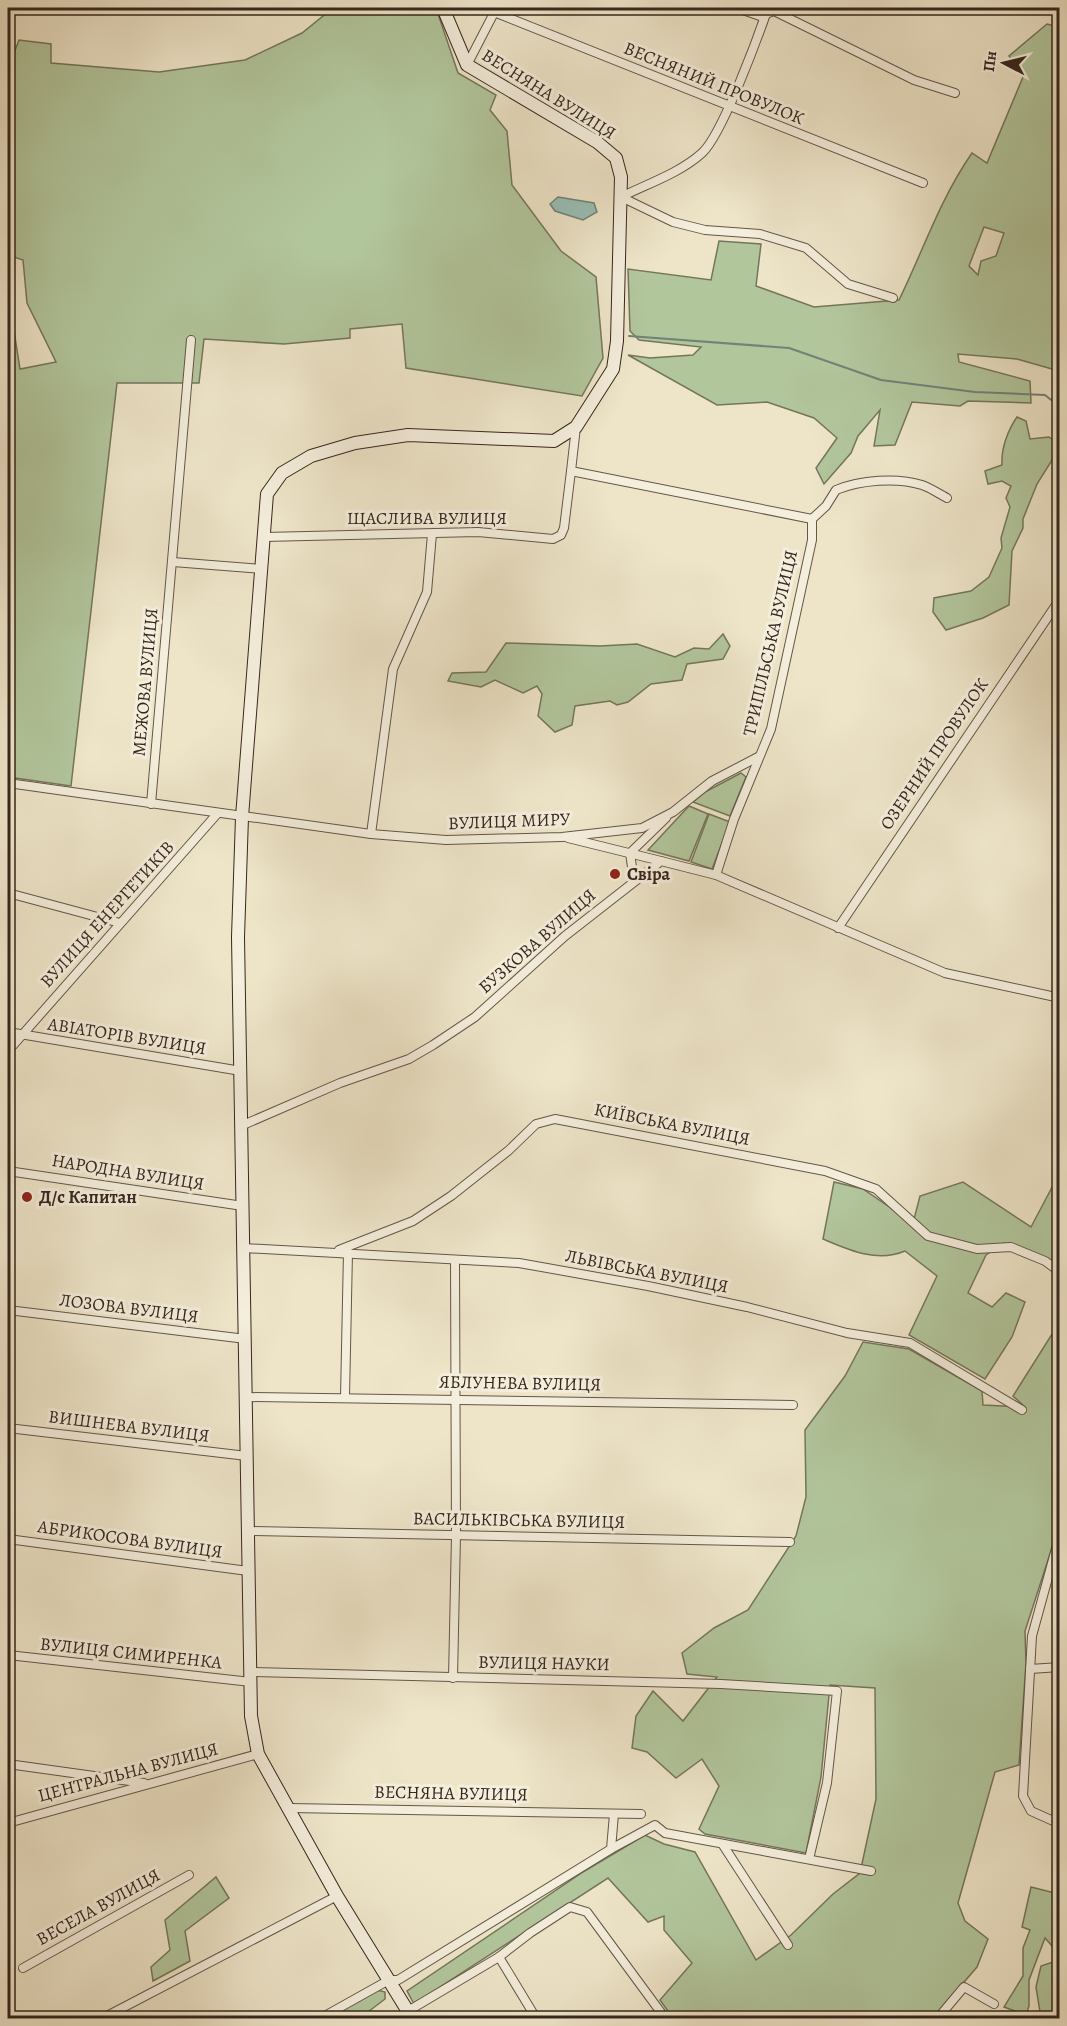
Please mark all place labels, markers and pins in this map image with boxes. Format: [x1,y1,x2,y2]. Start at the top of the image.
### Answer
place label: Свіра [627,862,671,886]
marker: Свіра [608,867,622,881]
place label: Д/с Капитан [39,1185,137,1209]
marker: Д/с Капитан [20,1190,34,1204]

